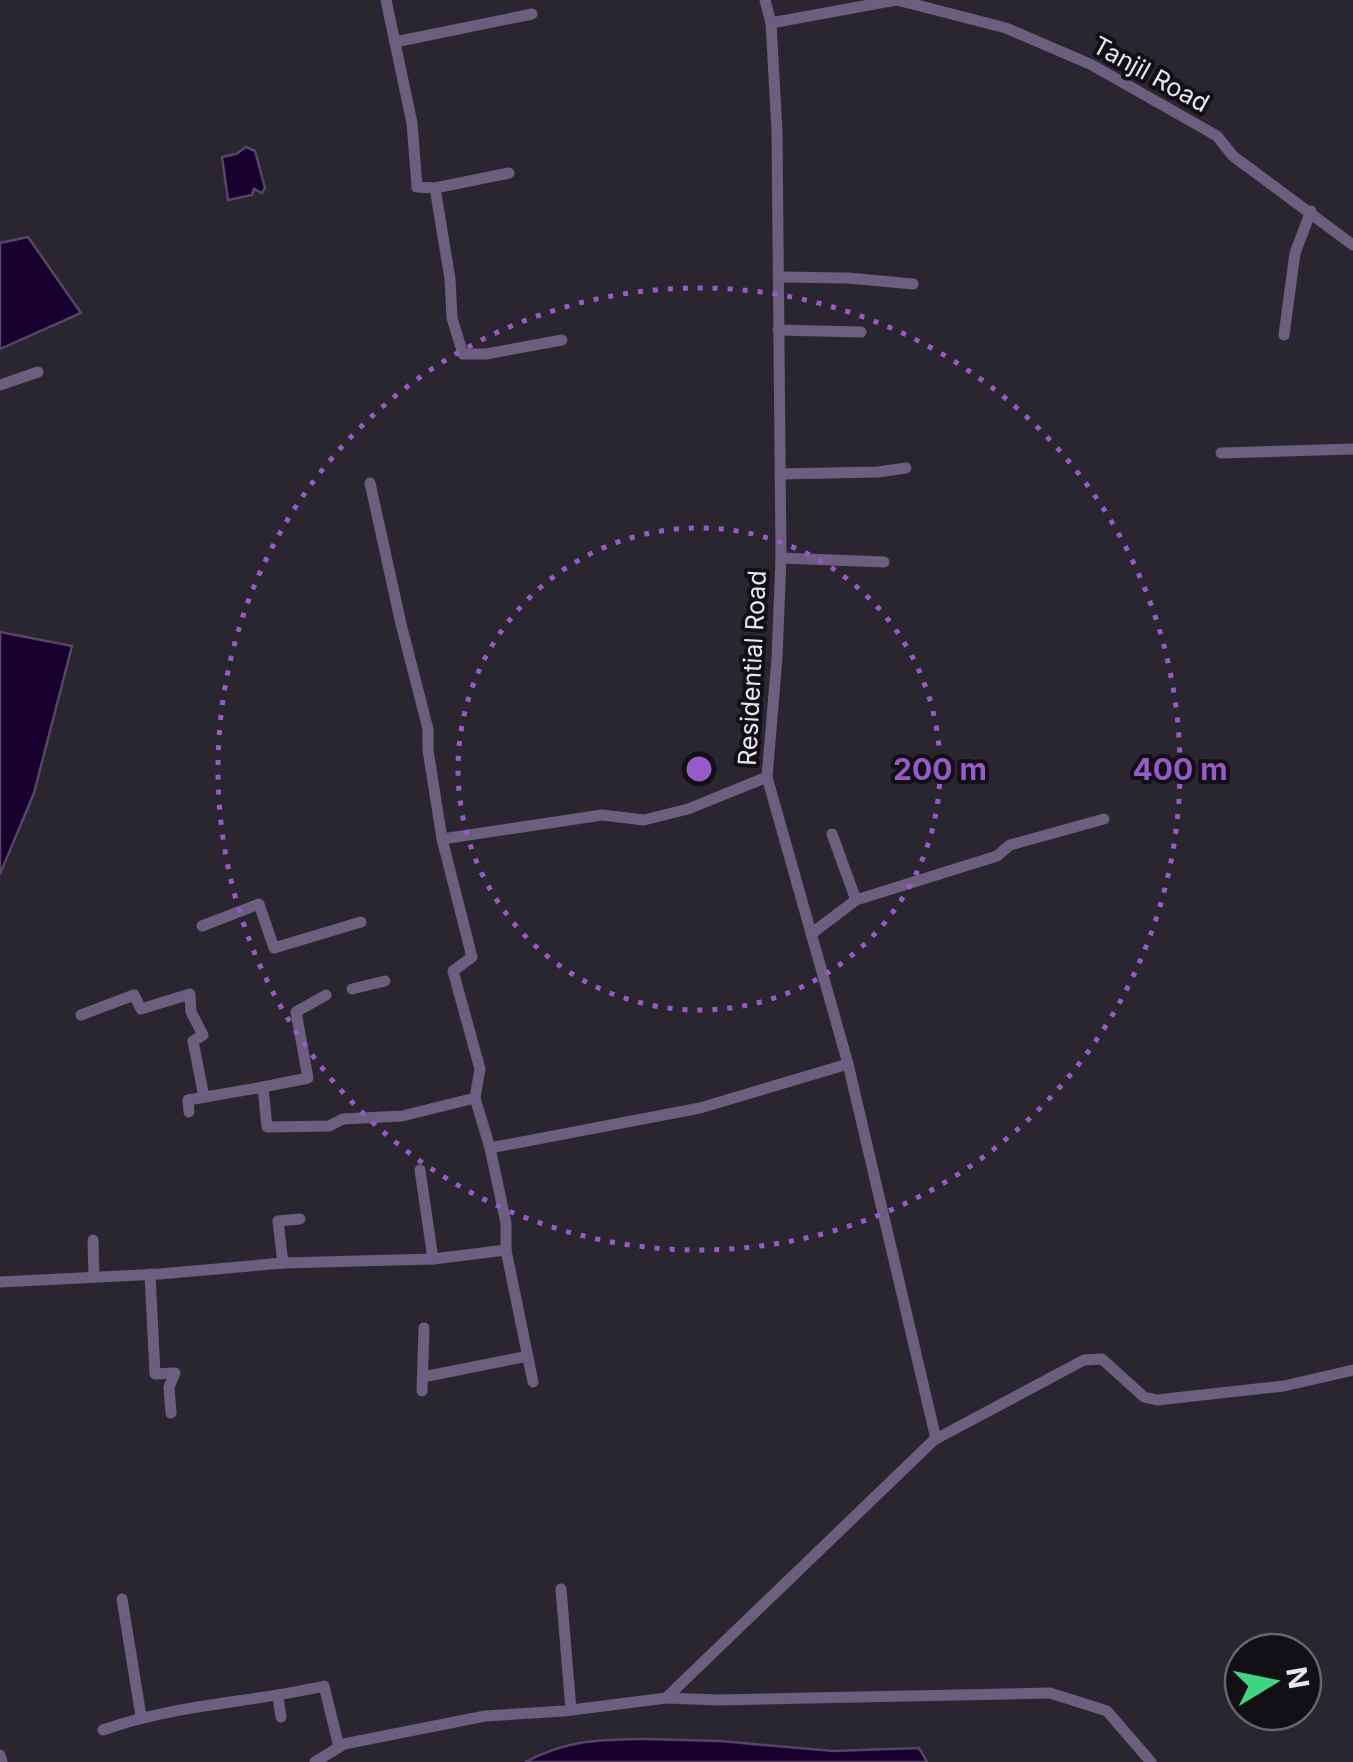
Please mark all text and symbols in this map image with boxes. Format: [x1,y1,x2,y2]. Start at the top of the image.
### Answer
street label: Tanjil Road [1087,30,1215,118]
street label: Residential Road [732,569,772,767]
centre of rings [681,751,717,787]
text: 200 m [893,751,987,787]
text: 400 m [1132,751,1228,787]
north arrow [1223,1632,1323,1732]
text: N [1279,1664,1316,1691]

